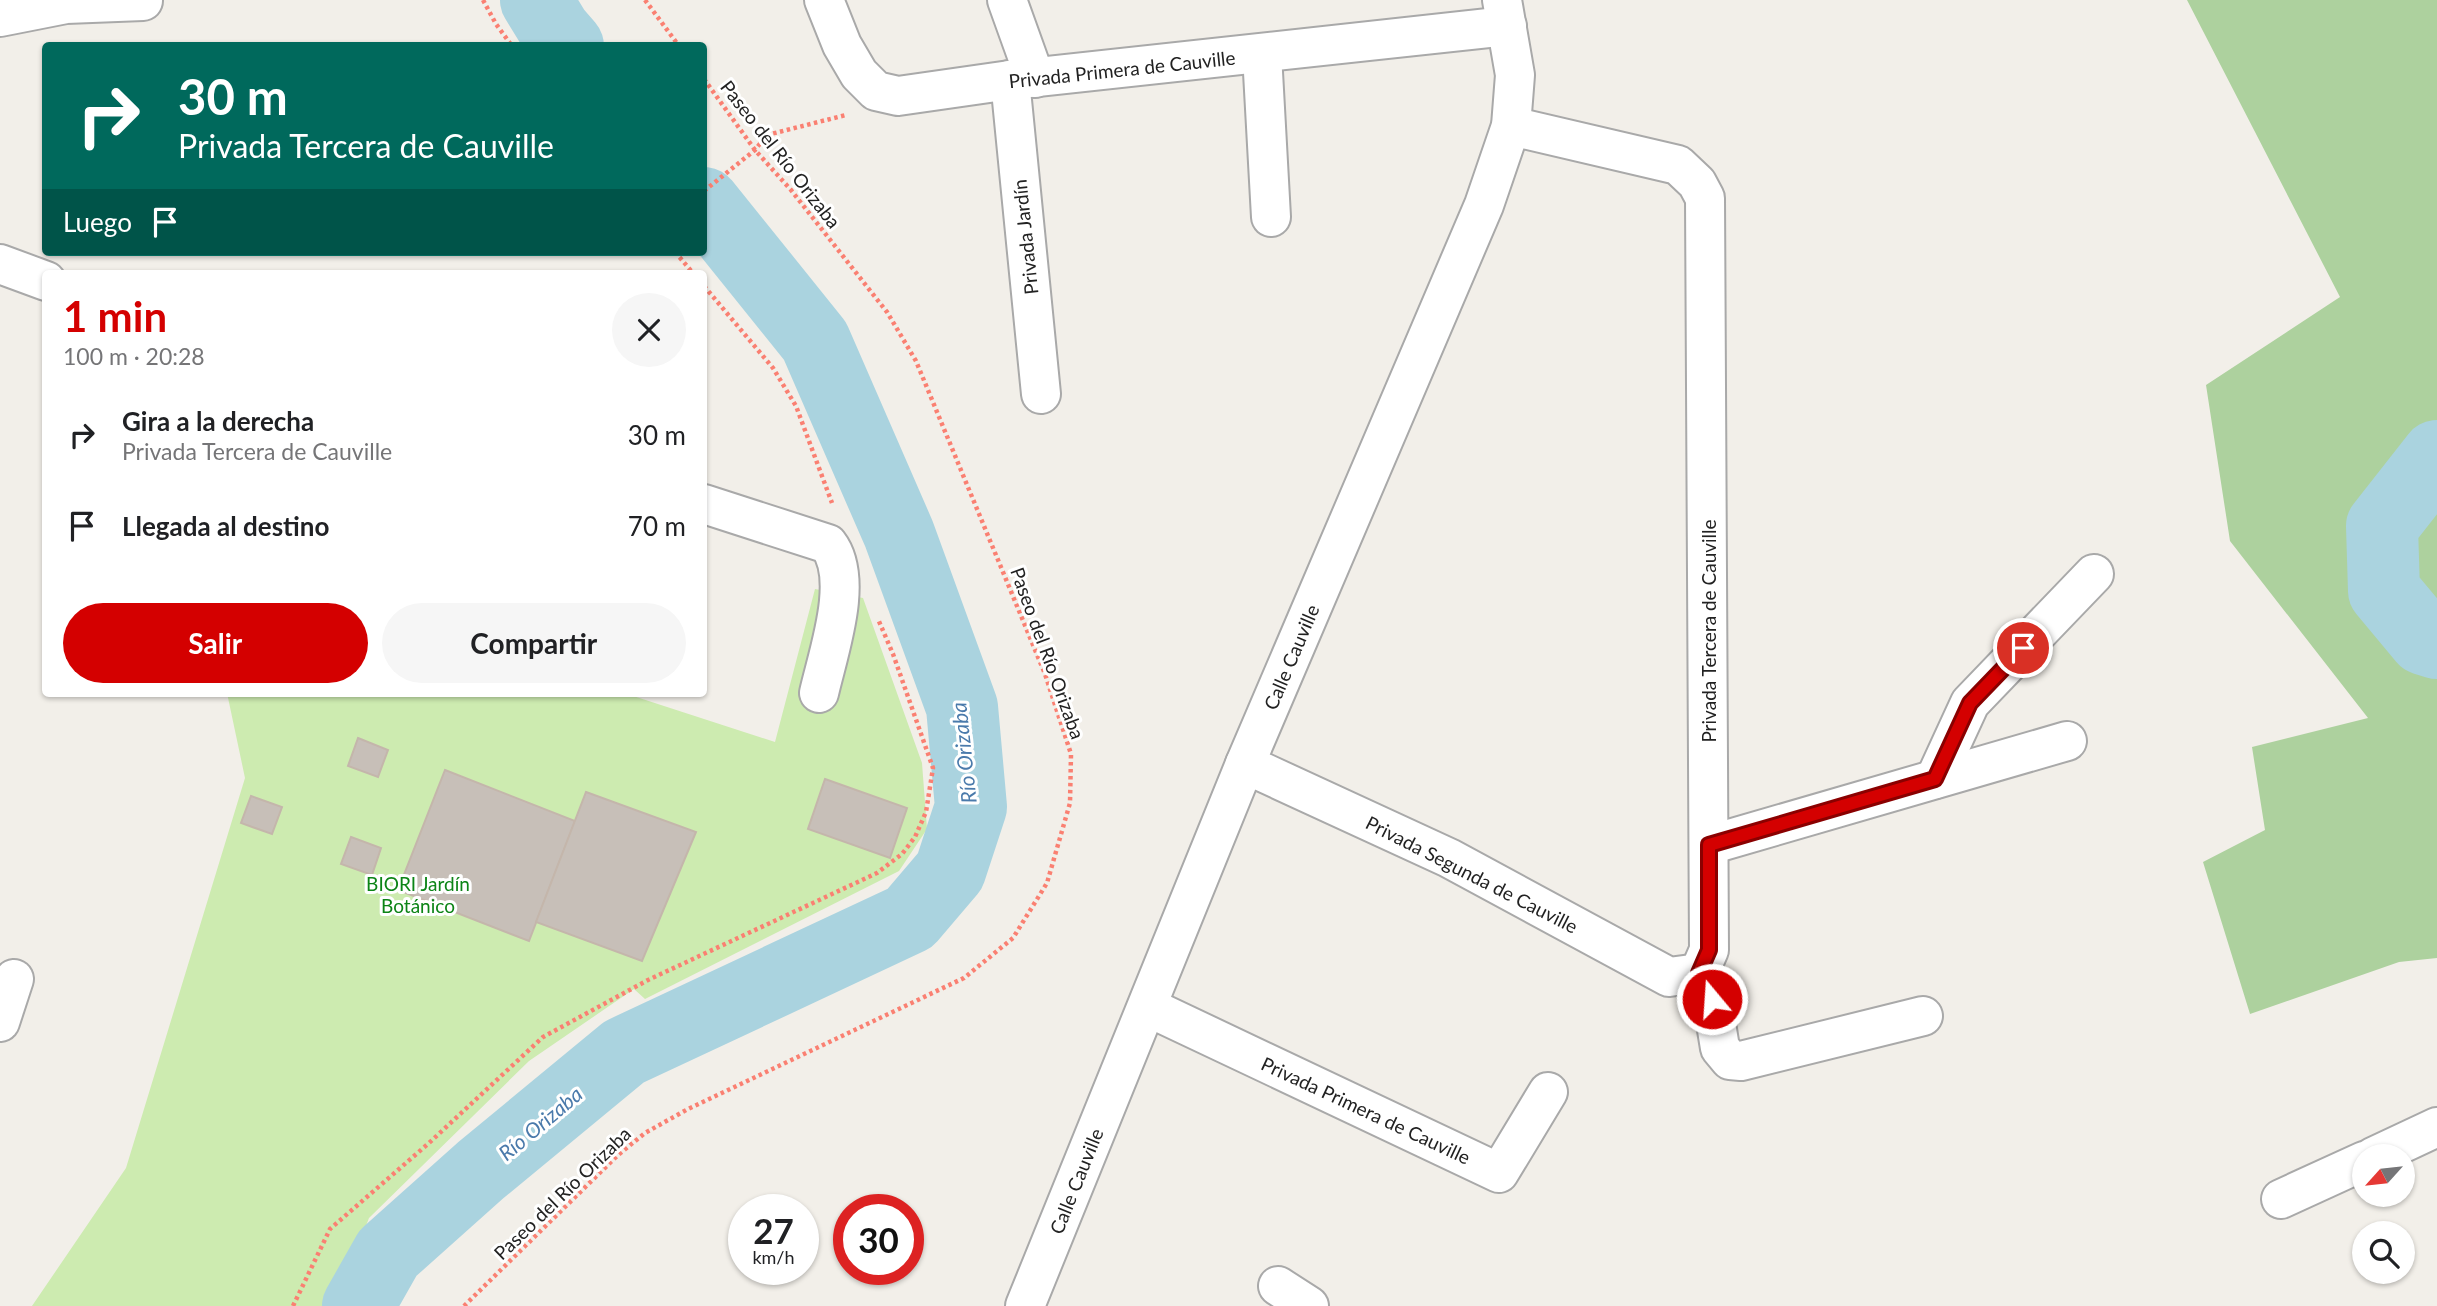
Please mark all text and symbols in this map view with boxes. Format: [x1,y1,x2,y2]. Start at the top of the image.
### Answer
street label: Privada Primera de Cauville [1008,46,1236,92]
text: 30 m [178,67,288,125]
icon: right [63,70,154,161]
street label: Paseo del Río Orizaba [716,76,846,232]
text: Privada Tercera de Cauville [178,126,554,165]
street label: Privada Jardín [1008,178,1042,296]
icon: arrive [146,203,184,241]
text: Luego [63,206,132,238]
text: 1 min [63,291,167,341]
button: close [612,293,686,367]
text: 100 m · 20:28 [63,342,205,370]
text: Gira a la derecha [122,405,314,437]
icon: right [63,416,101,454]
text: 30 m [628,419,686,451]
text: Privada Tercera de Cauville [122,437,392,465]
icon: arrive [63,507,101,545]
text: Llegada al destino [122,510,329,542]
text: 70 m [628,510,686,542]
street label: Privada Tercera de Cauville [1697,519,1720,743]
street label: Paseo del Río Orizaba [1006,564,1090,742]
street label: Calle Cauville [1259,601,1323,713]
button: Salir [63,603,368,683]
button: Compartir [382,603,686,683]
pin [1993,618,2053,678]
icon: arrive [2004,629,2042,667]
water label: Río Orizaba [945,701,981,805]
street label: Privada Segunda de Cauville [1362,810,1582,938]
park label: BIORI Jardín Botánico [366,872,470,917]
position arrow [1675,962,1749,1036]
street label: Privada Primera de Cauville [1258,1051,1474,1169]
water label: Río Orizaba [493,1081,587,1165]
street label: Paseo del Río Orizaba [489,1122,635,1264]
street label: Calle Cauville [1044,1125,1108,1237]
north arrow [2352,1144,2415,1208]
map controls [2352,1144,2415,1284]
speed limit sign: 30 [833,1194,924,1285]
text: 27 [753,1209,794,1251]
button: search [2352,1221,2415,1284]
text: km/h [752,1246,795,1268]

